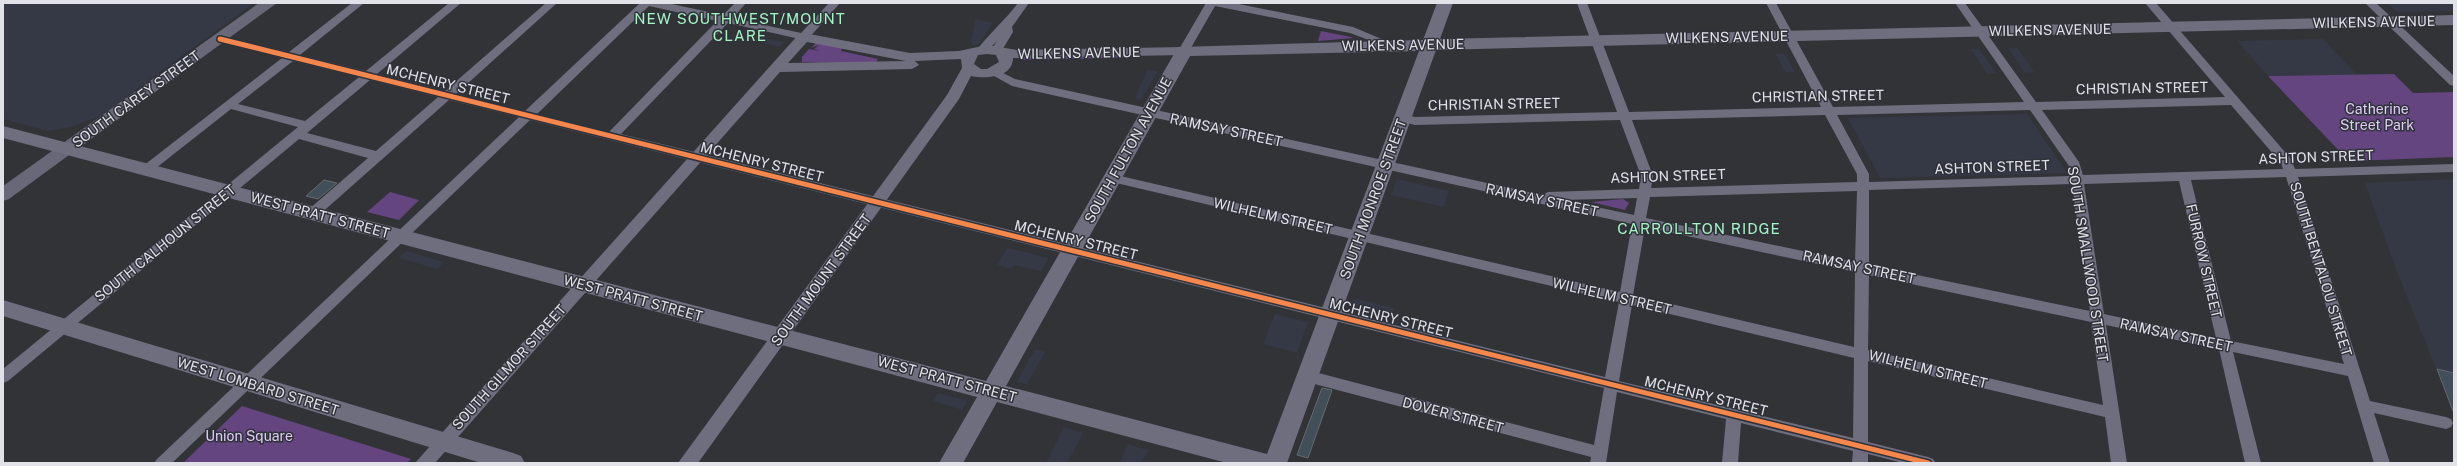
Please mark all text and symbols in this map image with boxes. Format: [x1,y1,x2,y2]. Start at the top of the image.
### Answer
district label: NEW SOUTHWEST/MOUNT CLARE [634,10,846,44]
street label: WILKENS AVENUE [2313,13,2435,31]
street label: WILKENS AVENUE [1989,21,2111,39]
street label: WILKENS AVENUE [1666,28,1788,46]
street label: WILKENS AVENUE [1342,36,1464,54]
street label: WILKENS AVENUE [1018,44,1140,62]
street label: SOUTH CAREY STREET [69,47,203,151]
street label: MCHENRY STREET [385,61,511,107]
street label: SOUTH FULTON AVENUE [1081,74,1175,226]
street label: CHRISTIAN STREET [2076,79,2208,97]
street label: CHRISTIAN STREET [1752,87,1884,105]
street label: CHRISTIAN STREET [1428,95,1560,113]
park label: Catherine Street Park [2340,101,2414,133]
street label: RAMSAY STREET [1168,110,1284,150]
street label: SOUTH MONROE STREET [1337,117,1409,281]
street label: MCHENRY STREET [699,139,825,185]
street label: ASHTON STREET [2258,147,2374,167]
street label: ASHTON STREET [1934,157,2050,177]
street label: SOUTH SMALLWOOD STREET [2065,165,2111,363]
street label: ASHTON STREET [1610,166,1726,186]
street label: RAMSAY STREET [1484,180,1600,220]
street label: SOUTH BENTALOU STREET [2287,180,2355,358]
street label: SOUTH CALHOUN STREET [91,181,239,305]
street label: WEST PRATT STREET [249,189,391,241]
street label: WILHELM STREET [1212,195,1334,237]
street label: FURROW STREET [2183,202,2225,320]
street label: SOUTH MOUNT STREET [768,211,874,349]
street label: MCHENRY STREET [1013,217,1139,263]
district label: CARROLLTON RIDGE [1617,220,1781,237]
street label: RAMSAY STREET [1801,247,1917,287]
street label: WEST PRATT STREET [562,272,704,324]
street label: WILHELM STREET [1551,275,1673,317]
street label: MCHENRY STREET [1328,295,1454,341]
street label: SOUTH GILMOR STREET [449,301,569,433]
street label: RAMSAY STREET [2118,315,2234,355]
street label: WILHELM STREET [1867,347,1989,391]
street label: WEST PRATT STREET [876,353,1018,405]
street label: WEST LOMBARD STREET [175,354,341,418]
street label: MCHENRY STREET [1643,373,1769,419]
street label: DOVER STREET [1401,394,1505,436]
park label: Union Square [205,428,293,444]

